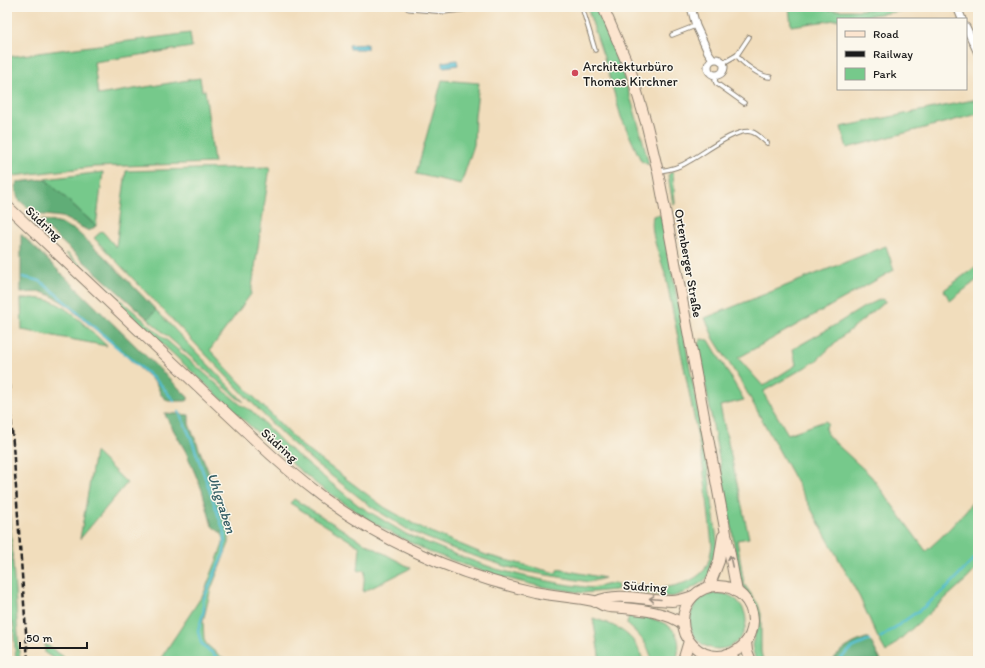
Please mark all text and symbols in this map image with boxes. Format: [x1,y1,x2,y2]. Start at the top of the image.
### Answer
legend [837,18,967,90]
text: Road [873,27,899,41]
text: Railway [873,47,913,61]
place label: Architekturbüro Thomas Kirchner [583,59,678,89]
text: Park [873,67,897,81]
marker: Architekturbüro Thomas Kirchner [570,68,580,78]
street label: Südring [22,203,65,244]
street label: Ortenberger Straße [672,208,705,319]
street label: Südring [258,425,301,466]
water label: Uhlgraben [204,471,240,537]
one-way arrow [726,555,734,568]
street label: Südring [623,577,668,596]
one-way arrow [649,596,662,603]
scale bar [20,624,87,650]
text: 50 m [26,631,52,645]

